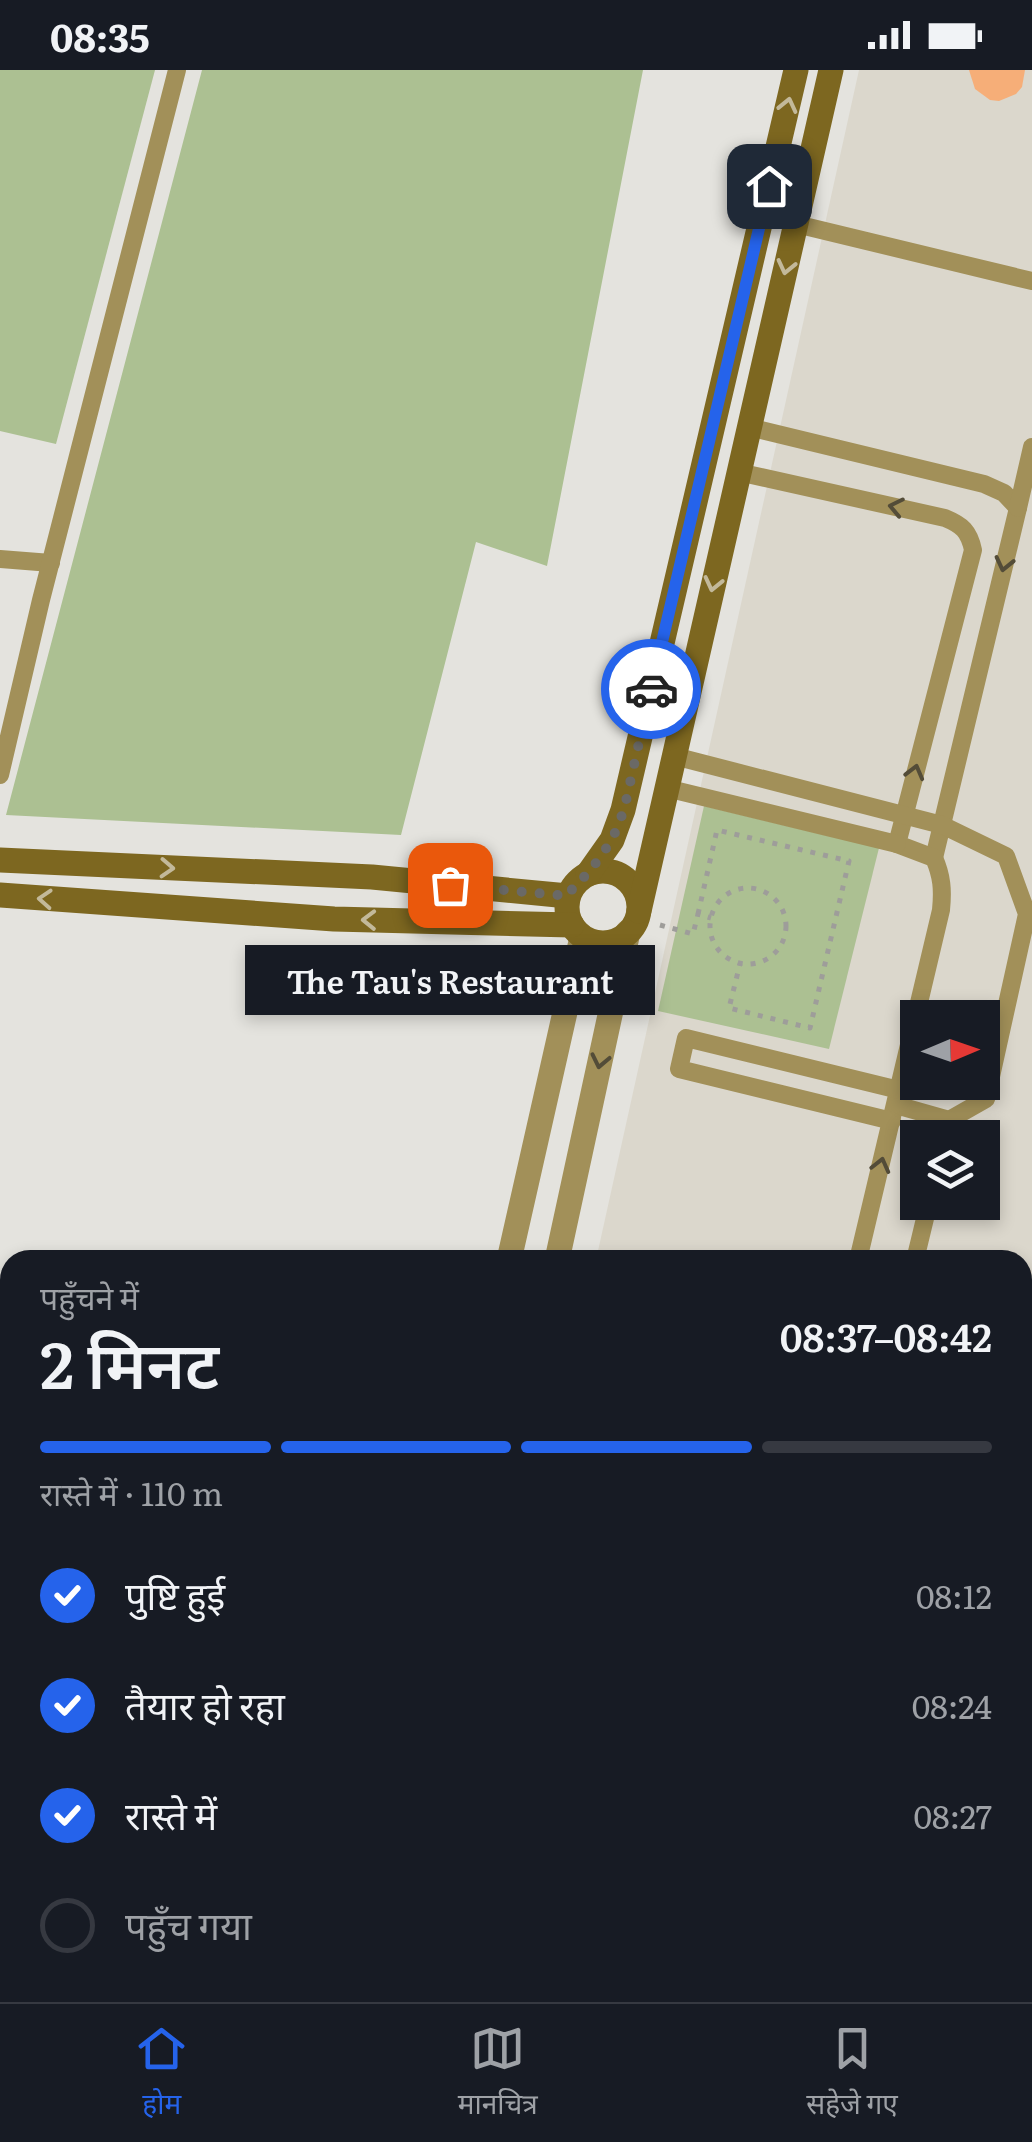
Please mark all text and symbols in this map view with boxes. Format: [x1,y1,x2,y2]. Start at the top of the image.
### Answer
text: 08:35 [50,7,150,64]
one-way arrow [776,97,797,114]
pin [727,144,812,229]
icon: home [742,159,797,214]
one-way arrow [777,258,798,275]
one-way arrow [888,498,905,519]
one-way arrow [995,555,1016,572]
one-way arrow [704,575,725,592]
courier [601,639,701,739]
icon: car [624,662,679,717]
one-way arrow [904,763,925,781]
pin [408,843,493,928]
one-way arrow [160,857,176,878]
icon: bag [423,858,478,913]
one-way arrow [36,888,52,910]
one-way arrow [361,910,377,931]
callout: The Tau's Restaurant [245,945,655,1015]
text: The Tau's Restaurant [286,956,614,1004]
north arrow [900,1000,1000,1100]
map controls [900,1000,1000,1220]
one-way arrow [591,1053,612,1070]
button: layers [900,1120,1000,1220]
one-way arrow [870,1157,891,1174]
text: पहुँचने में [40,1272,139,1320]
text: 08:37–08:42 [780,1307,992,1364]
text: 2 मिनट [40,1312,219,1409]
text: रास्ते में · 110 m [40,1468,223,1516]
text: पुष्टि हुई [125,1565,225,1622]
icon: check [40,1568,95,1623]
text: 08:12 [916,1571,992,1619]
text: तैयार हो रहा [125,1675,285,1732]
icon: check [40,1678,95,1733]
text: 08:24 [912,1681,992,1729]
text: रास्ते में [125,1785,217,1842]
icon: check [40,1788,95,1843]
text: 08:27 [913,1791,992,1839]
text: पहुँच गया [125,1895,252,1952]
tab: होम [134,2021,189,2125]
tab: मानचित्र [458,2021,538,2125]
tab: सहेजे गए [806,2021,898,2125]

